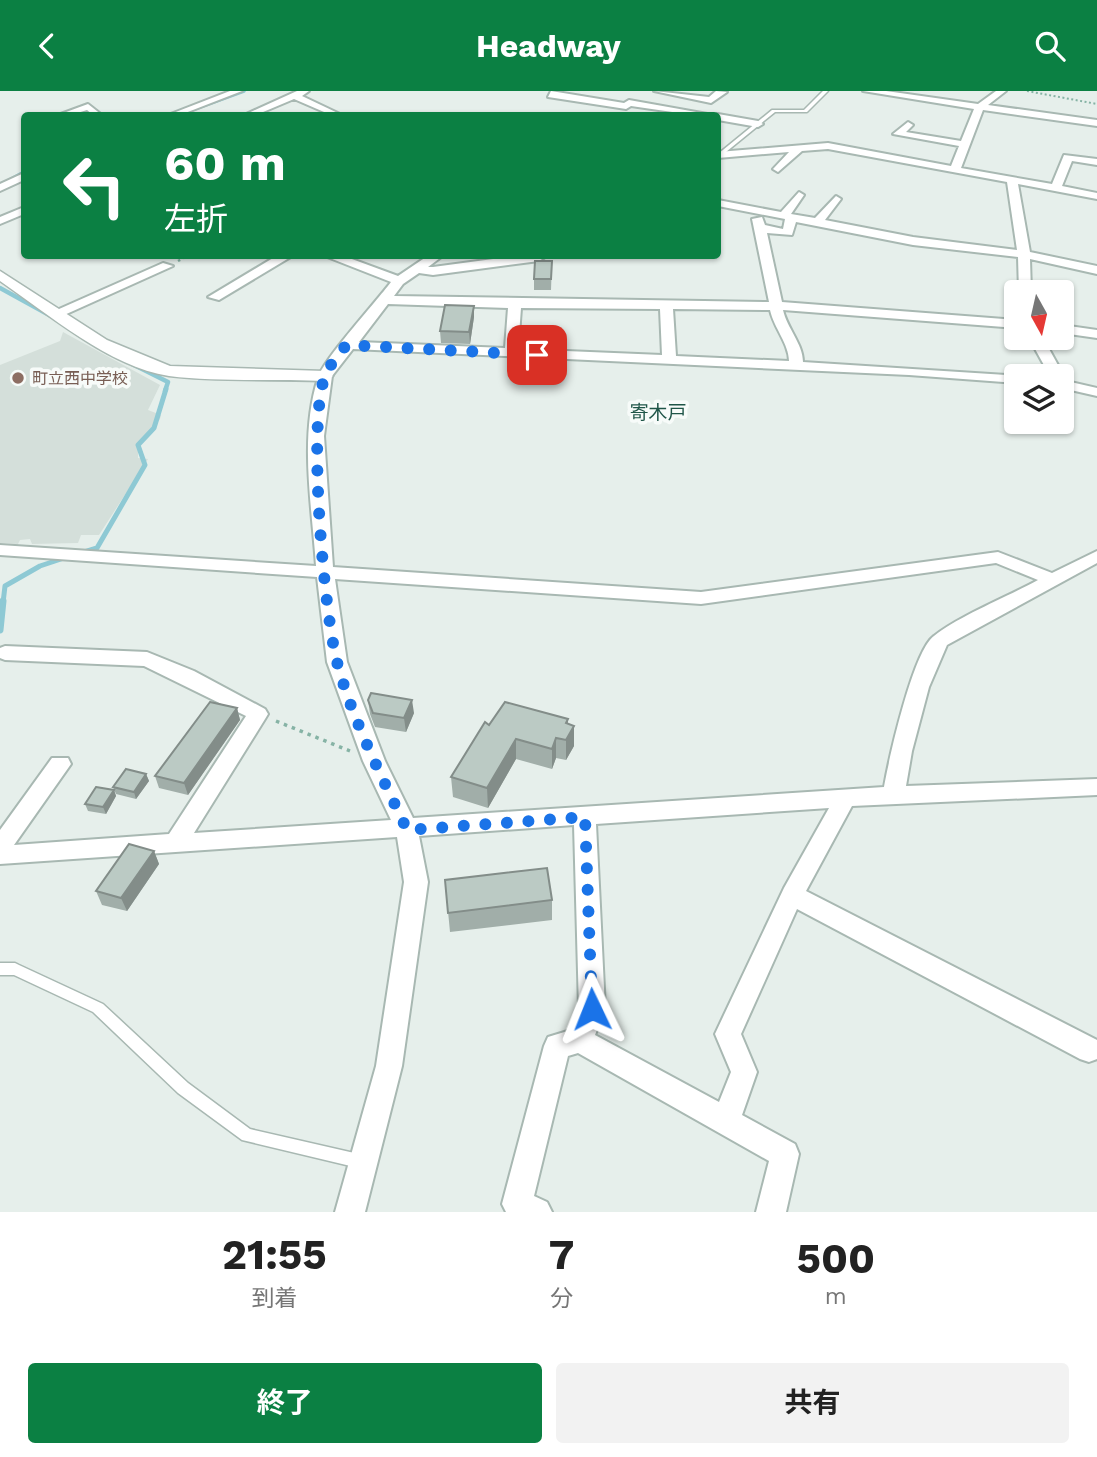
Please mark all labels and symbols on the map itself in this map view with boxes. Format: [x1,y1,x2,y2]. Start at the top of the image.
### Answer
north arrow [1004,280,1074,350]
pin [507,325,567,385]
place label: 町立西中学校 [32,369,128,388]
marker: 町立西中学校 [10,370,26,386]
district label: 寄木戸 [629,401,687,424]
position arrow [555,972,629,1046]

